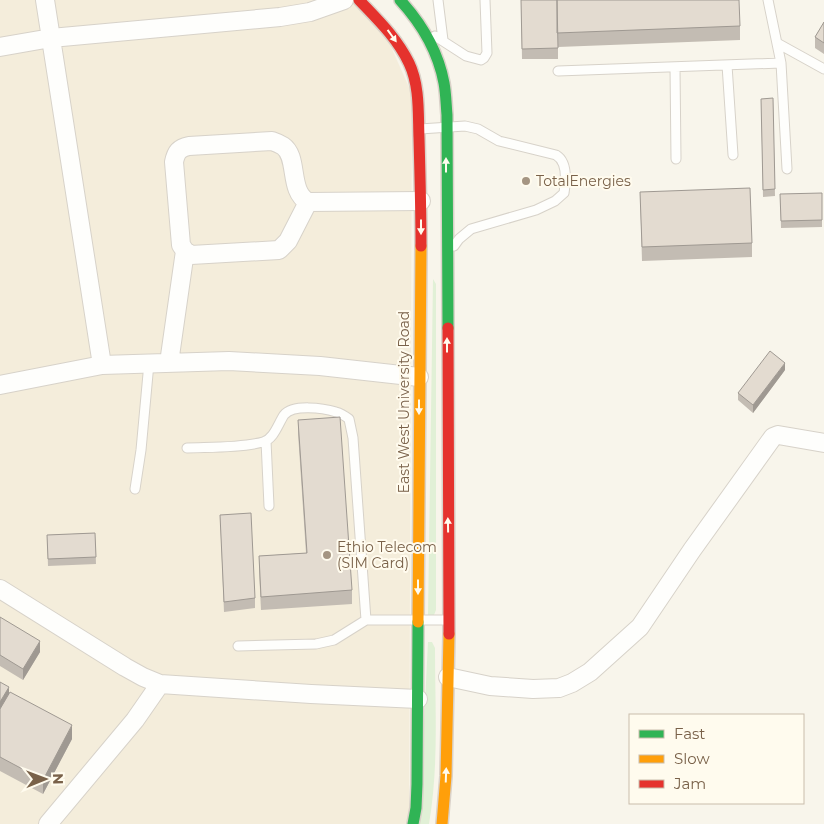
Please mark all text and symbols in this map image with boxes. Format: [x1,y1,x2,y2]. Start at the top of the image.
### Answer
one-way arrow [387,29,397,43]
one-way arrow [442,157,450,173]
place label: TotalEnergies [536,172,631,190]
marker: TotalEnergies [520,175,532,187]
one-way arrow [417,219,425,235]
street label: East West University Road [395,311,413,493]
one-way arrow [443,337,451,353]
one-way arrow [415,399,423,415]
one-way arrow [444,517,452,533]
place label: Ethio Telecom (SIM Card) [337,538,437,572]
marker: Ethio Telecom (SIM Card) [321,549,333,561]
one-way arrow [414,579,422,595]
legend [629,714,804,804]
text: Fast [674,724,705,743]
text: Slow [674,749,710,768]
north arrow [20,754,70,804]
one-way arrow [442,767,450,783]
text: N [49,773,67,785]
text: Jam [673,774,706,793]

